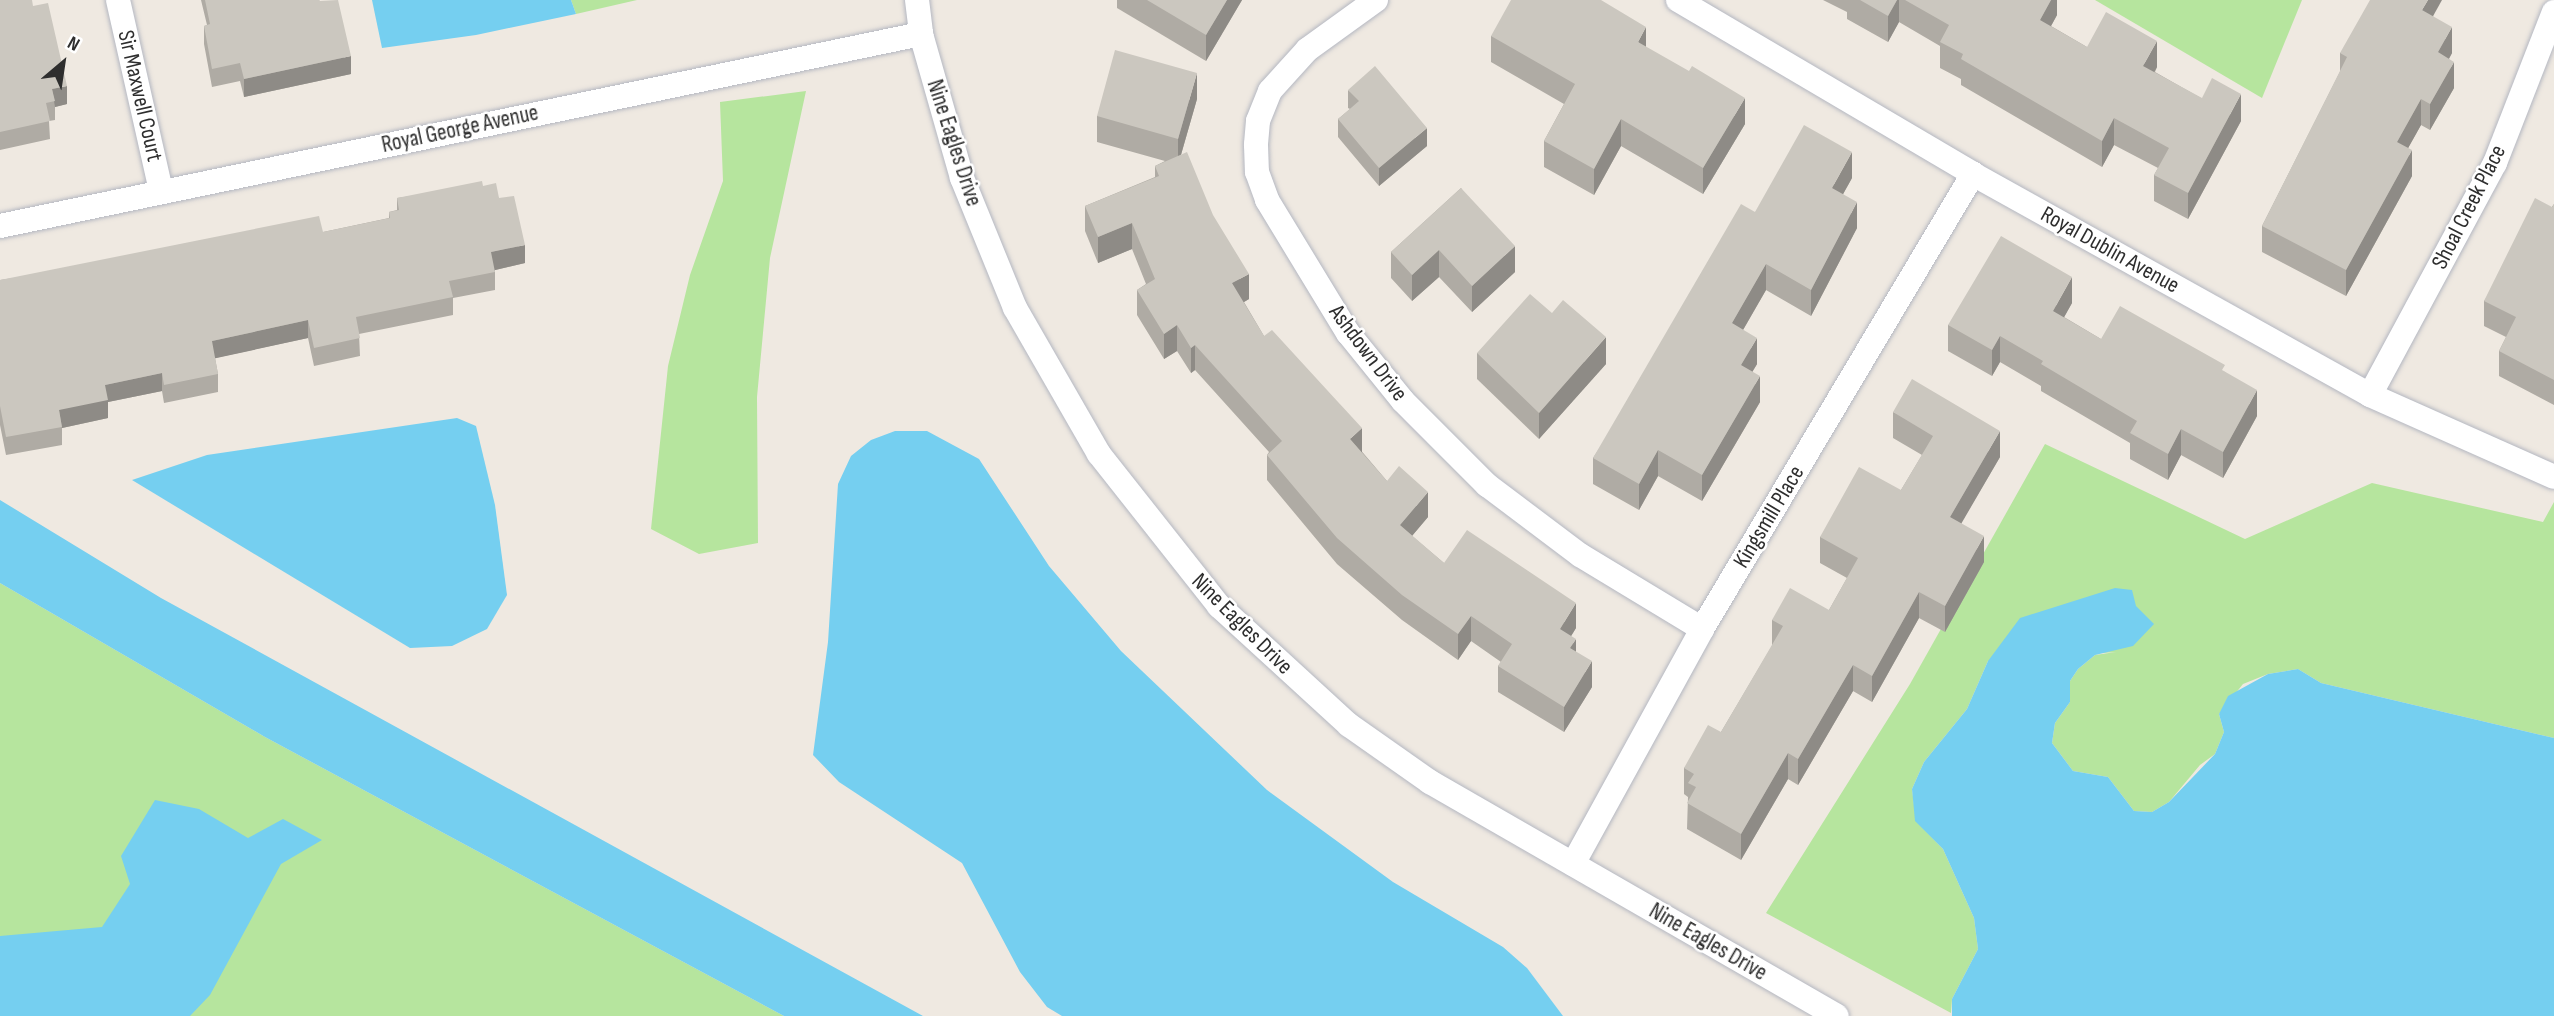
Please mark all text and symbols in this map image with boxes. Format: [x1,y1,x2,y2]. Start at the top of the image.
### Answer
north arrow [28,28,98,98]
street label: Sir Maxwell Court [112,28,168,164]
text: N [63,32,83,57]
street label: Nine Eagles Drive [921,76,987,210]
street label: Royal George Avenue [379,99,541,159]
street label: Shoal Creek Place [2426,140,2512,274]
street label: Royal Dublin Avenue [2036,201,2184,299]
street label: Ashdown Drive [1323,299,1413,407]
street label: Kingsmill Place [1728,461,1810,573]
street label: Nine Eagles Drive [1186,568,1298,680]
street label: Nine Eagles Drive [1644,897,1772,987]

